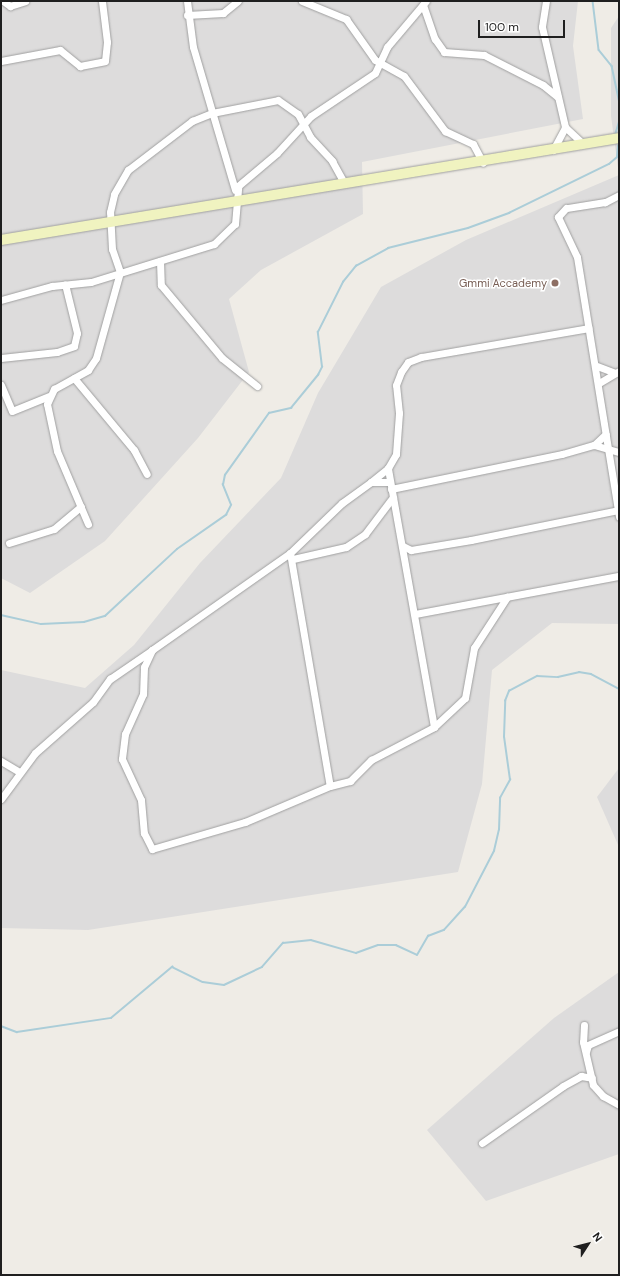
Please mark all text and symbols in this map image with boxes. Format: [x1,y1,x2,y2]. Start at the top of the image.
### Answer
scale bar [480,12,567,38]
text: 100 m [485,19,519,35]
place label: Gmmi Accademy [459,276,547,290]
marker: Gmmi Accademy [550,278,560,288]
north arrow [568,1224,608,1264]
text: N [590,1230,606,1244]

